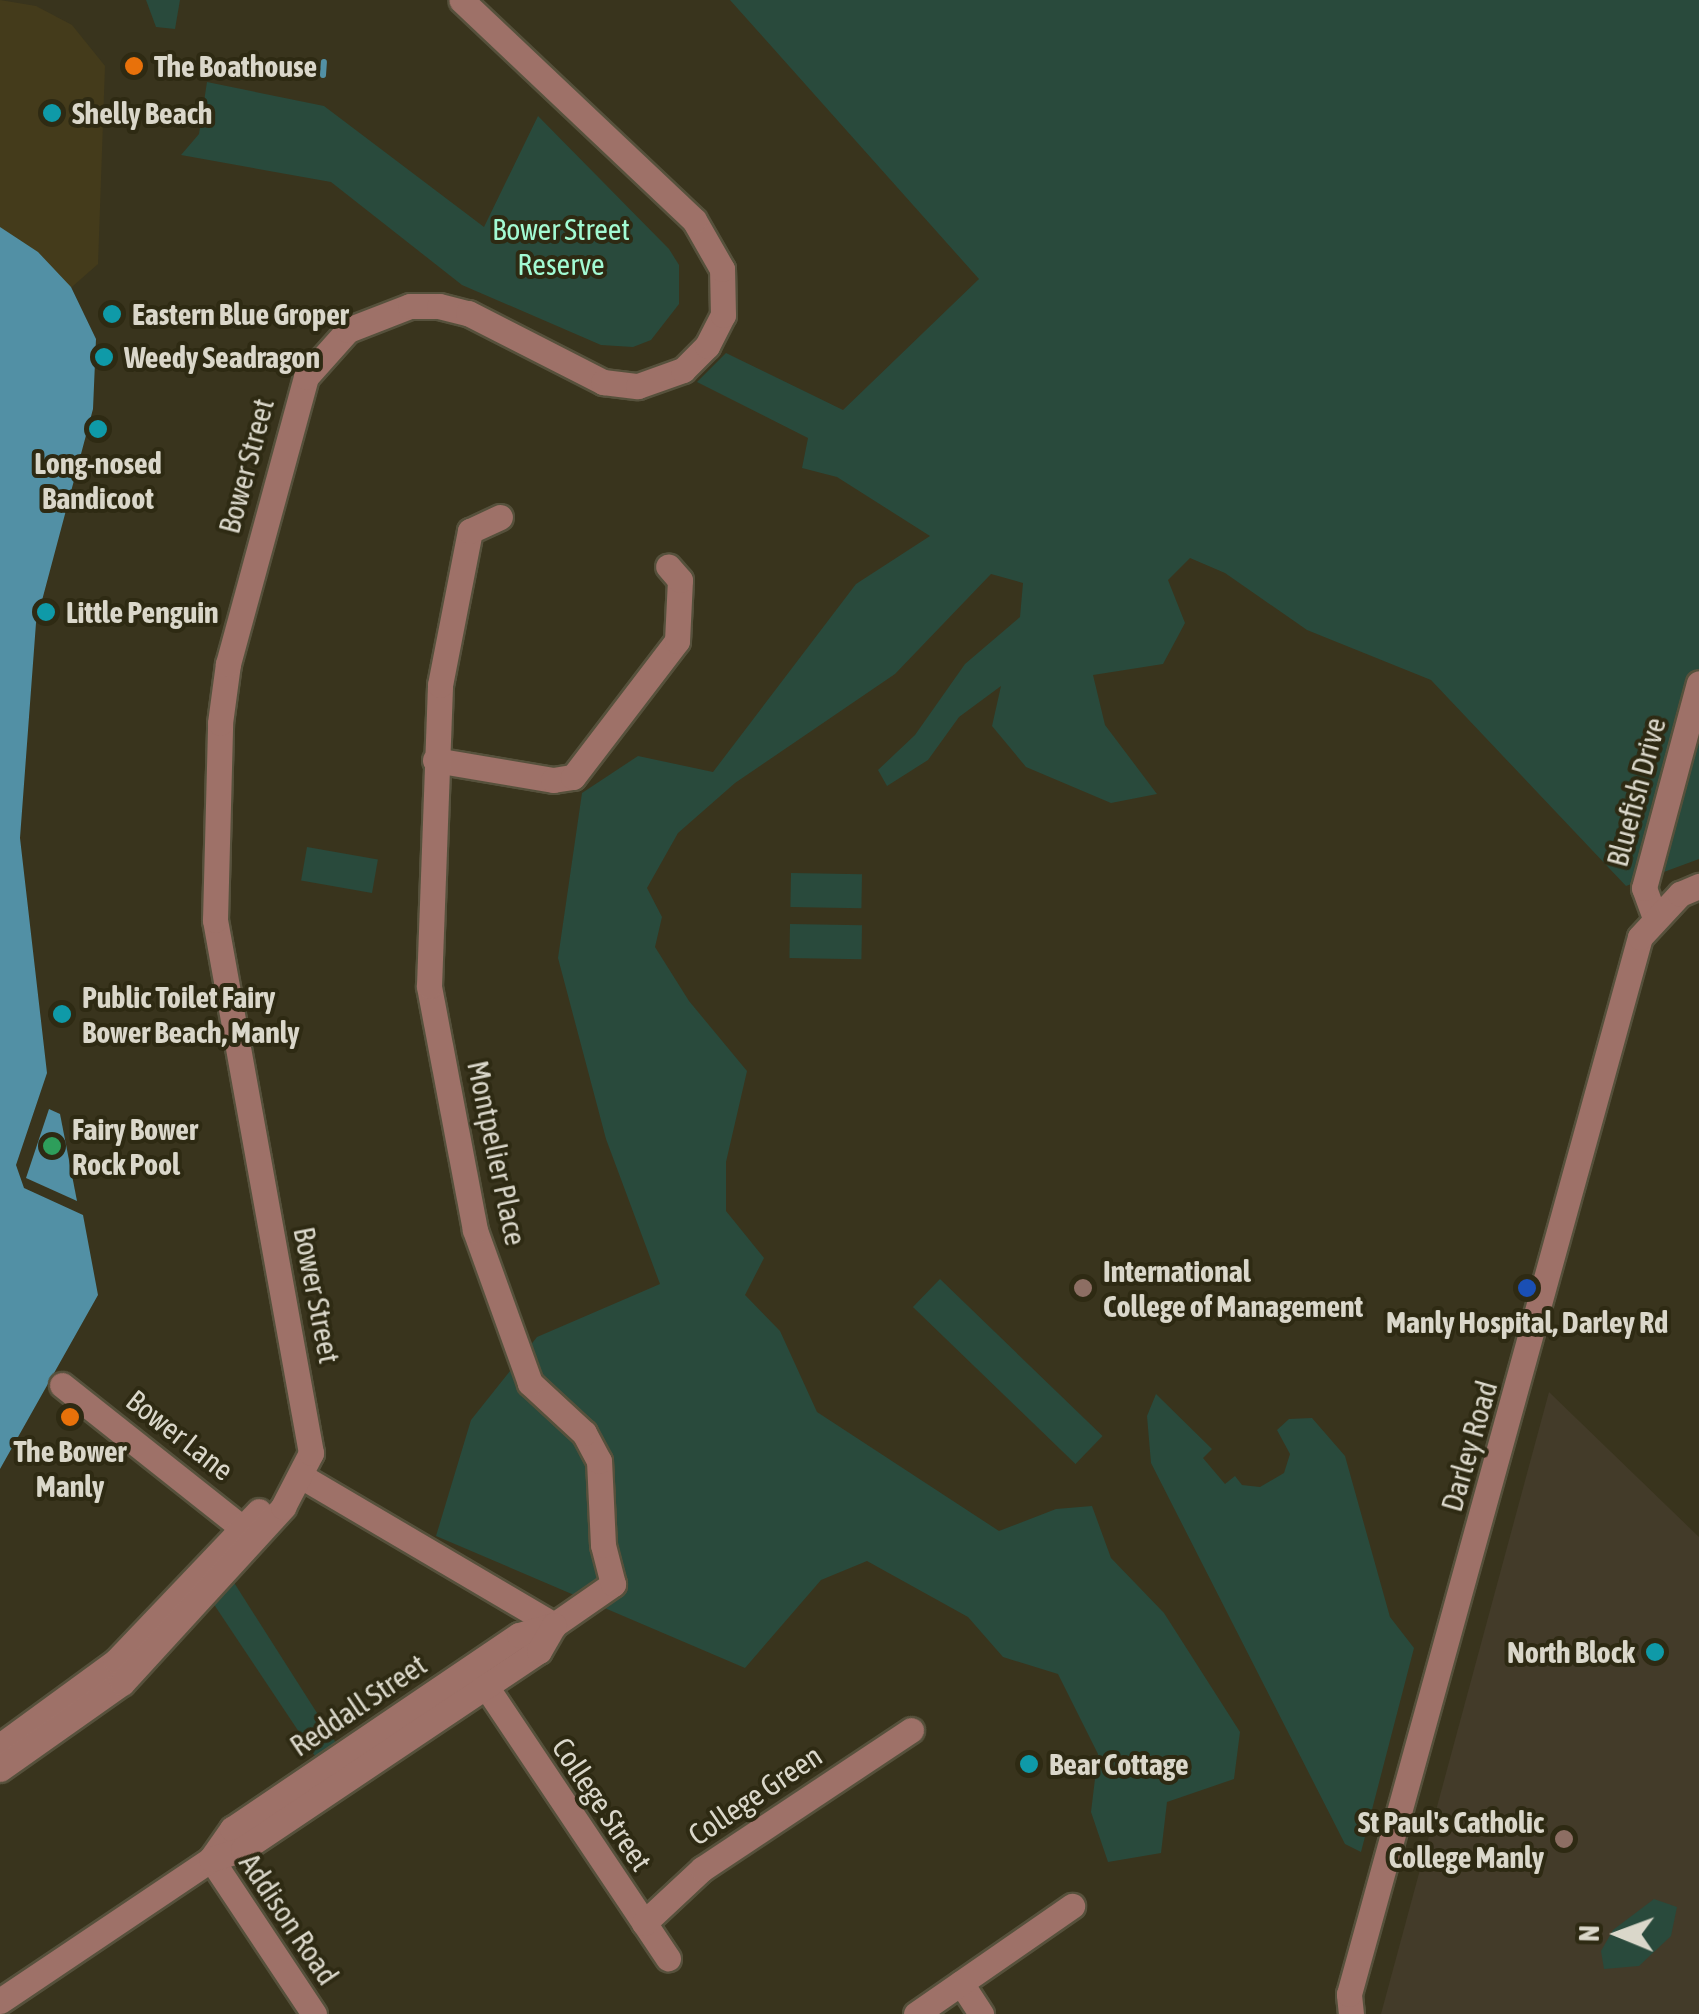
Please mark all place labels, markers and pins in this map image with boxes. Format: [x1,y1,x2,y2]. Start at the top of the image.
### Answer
place label: The Boathouse [154,48,317,84]
marker: The Boathouse [123,55,145,77]
place label: Shelly Beach [72,95,212,131]
marker: Shelly Beach [41,102,63,124]
place label: Eastern Blue Groper [132,296,349,332]
marker: Eastern Blue Groper [101,303,123,325]
place label: Weedy Seadragon [124,339,320,375]
marker: Weedy Seadragon [93,346,115,368]
marker: Long-nosed Bandicoot [87,418,109,440]
place label: Long-nosed Bandicoot [34,445,162,516]
place label: Little Penguin [66,594,219,630]
marker: Little Penguin [35,601,57,623]
place label: Public Toilet Fairy Bower Beach, Manly [82,979,300,1050]
marker: Public Toilet Fairy Bower Beach, Manly [51,1003,73,1025]
place label: Fairy Bower Rock Pool [72,1111,198,1182]
marker: Fairy Bower Rock Pool [41,1135,63,1157]
place label: International College of Management [1103,1253,1363,1324]
marker: International College of Management [1072,1277,1094,1299]
marker: Manly Hospital, Darley Rd [1516,1277,1538,1299]
place label: Manly Hospital, Darley Rd [1386,1304,1668,1340]
marker: The Bower Manly [59,1406,81,1428]
place label: The Bower Manly [14,1433,126,1504]
place label: North Block [1507,1634,1635,1670]
marker: North Block [1644,1641,1666,1663]
place label: Bear Cottage [1049,1746,1188,1782]
marker: Bear Cottage [1018,1753,1040,1775]
place label: St Paul's Catholic College Manly [1358,1804,1544,1874]
marker: St Paul's Catholic College Manly [1553,1828,1575,1850]

